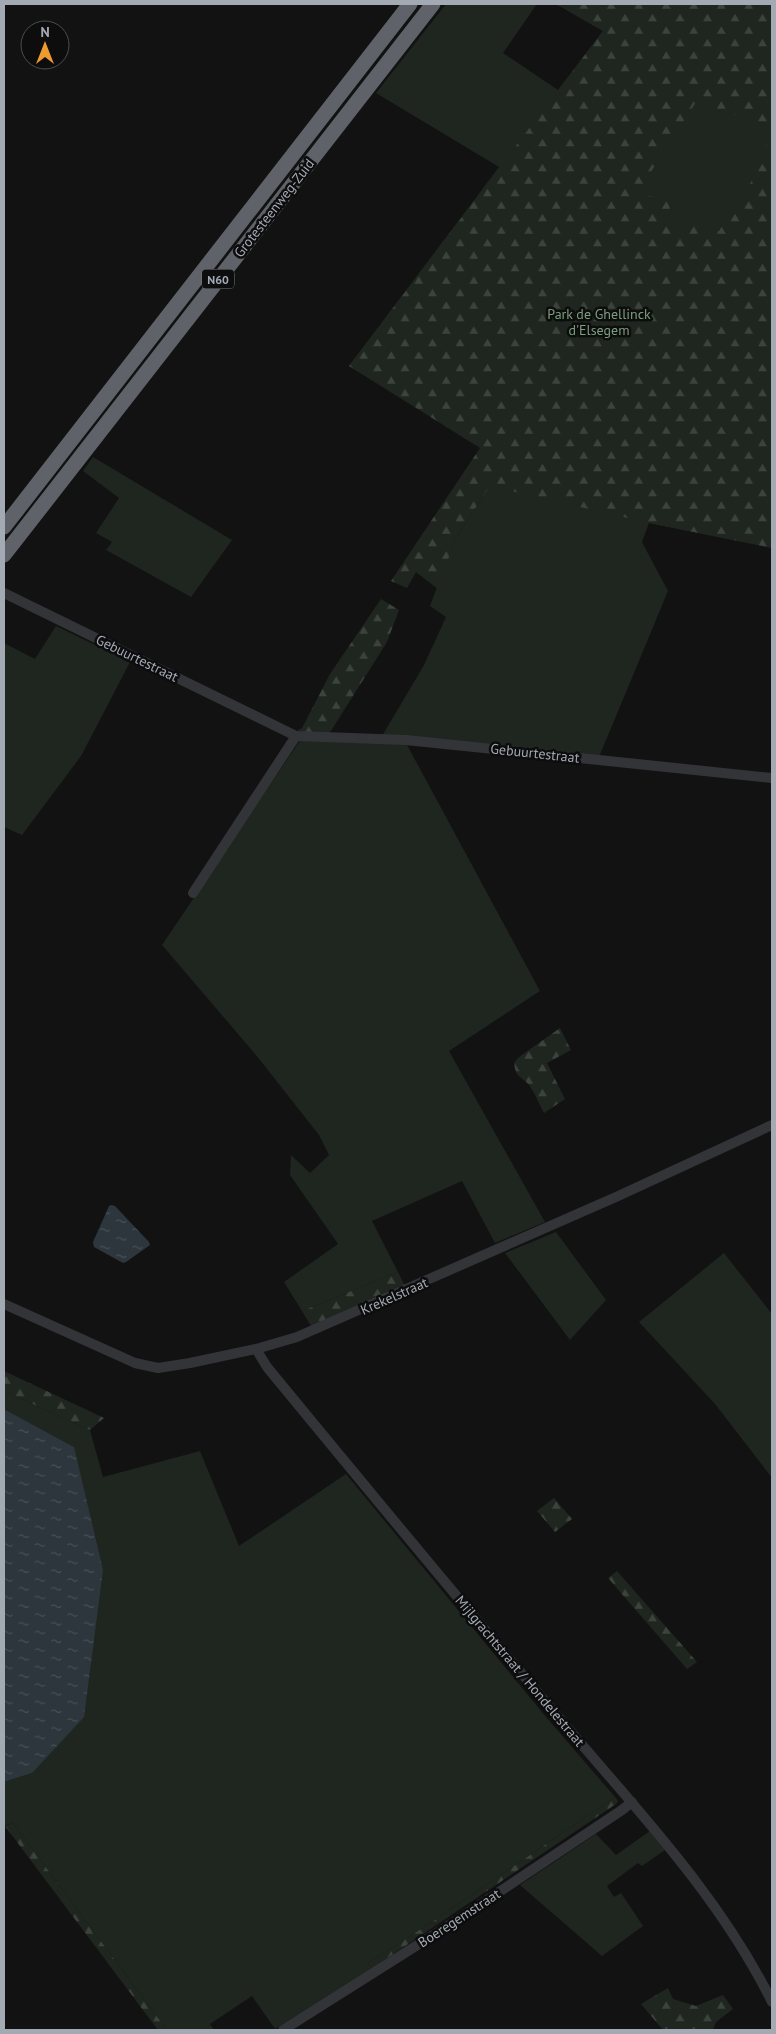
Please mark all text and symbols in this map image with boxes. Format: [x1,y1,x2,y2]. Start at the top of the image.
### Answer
north arrow [20,20,70,70]
text: N [40,23,50,41]
street label: Grotesteenweg-Zuid [230,155,318,261]
road number: N60 [202,270,234,288]
park label: Park de Ghellinck d'Elsegem [547,305,651,339]
street label: Gebuurtestraat [93,630,181,686]
street label: Gebuurtestraat [490,739,581,767]
street label: Krekelstraat [358,1273,431,1319]
street label: Mijlgrachtstraat / Hondelestraat [452,1592,589,1750]
street label: Boeregemstraat [414,1885,504,1951]

